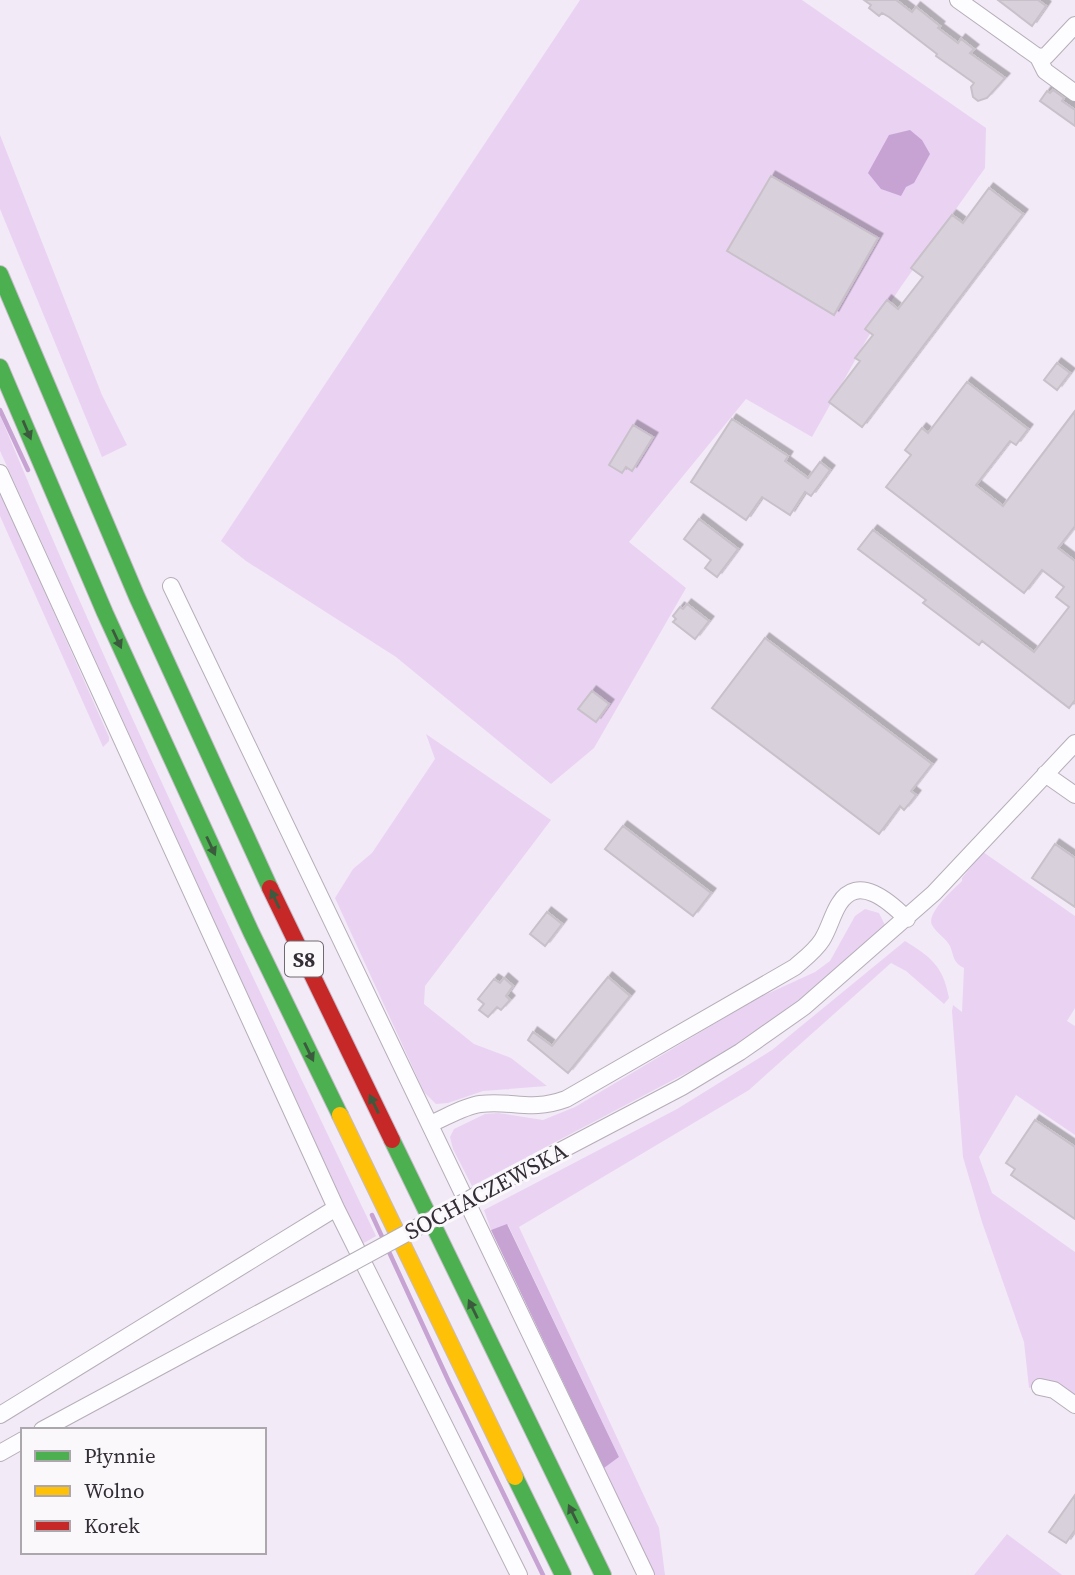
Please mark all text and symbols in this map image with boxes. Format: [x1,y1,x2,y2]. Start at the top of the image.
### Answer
one-way arrow [22,420,33,441]
one-way arrow [111,629,123,649]
one-way arrow [205,836,217,856]
one-way arrow [269,889,280,910]
road number: S8 [285,942,323,976]
one-way arrow [303,1042,314,1062]
one-way arrow [368,1094,380,1114]
street label: SOCHACZEWSKA [399,1134,574,1247]
one-way arrow [468,1299,479,1319]
legend [21,1428,266,1554]
text: Płynnie [84,1441,156,1470]
text: Wolno [84,1476,145,1505]
one-way arrow [567,1504,578,1524]
text: Korek [84,1511,140,1540]

